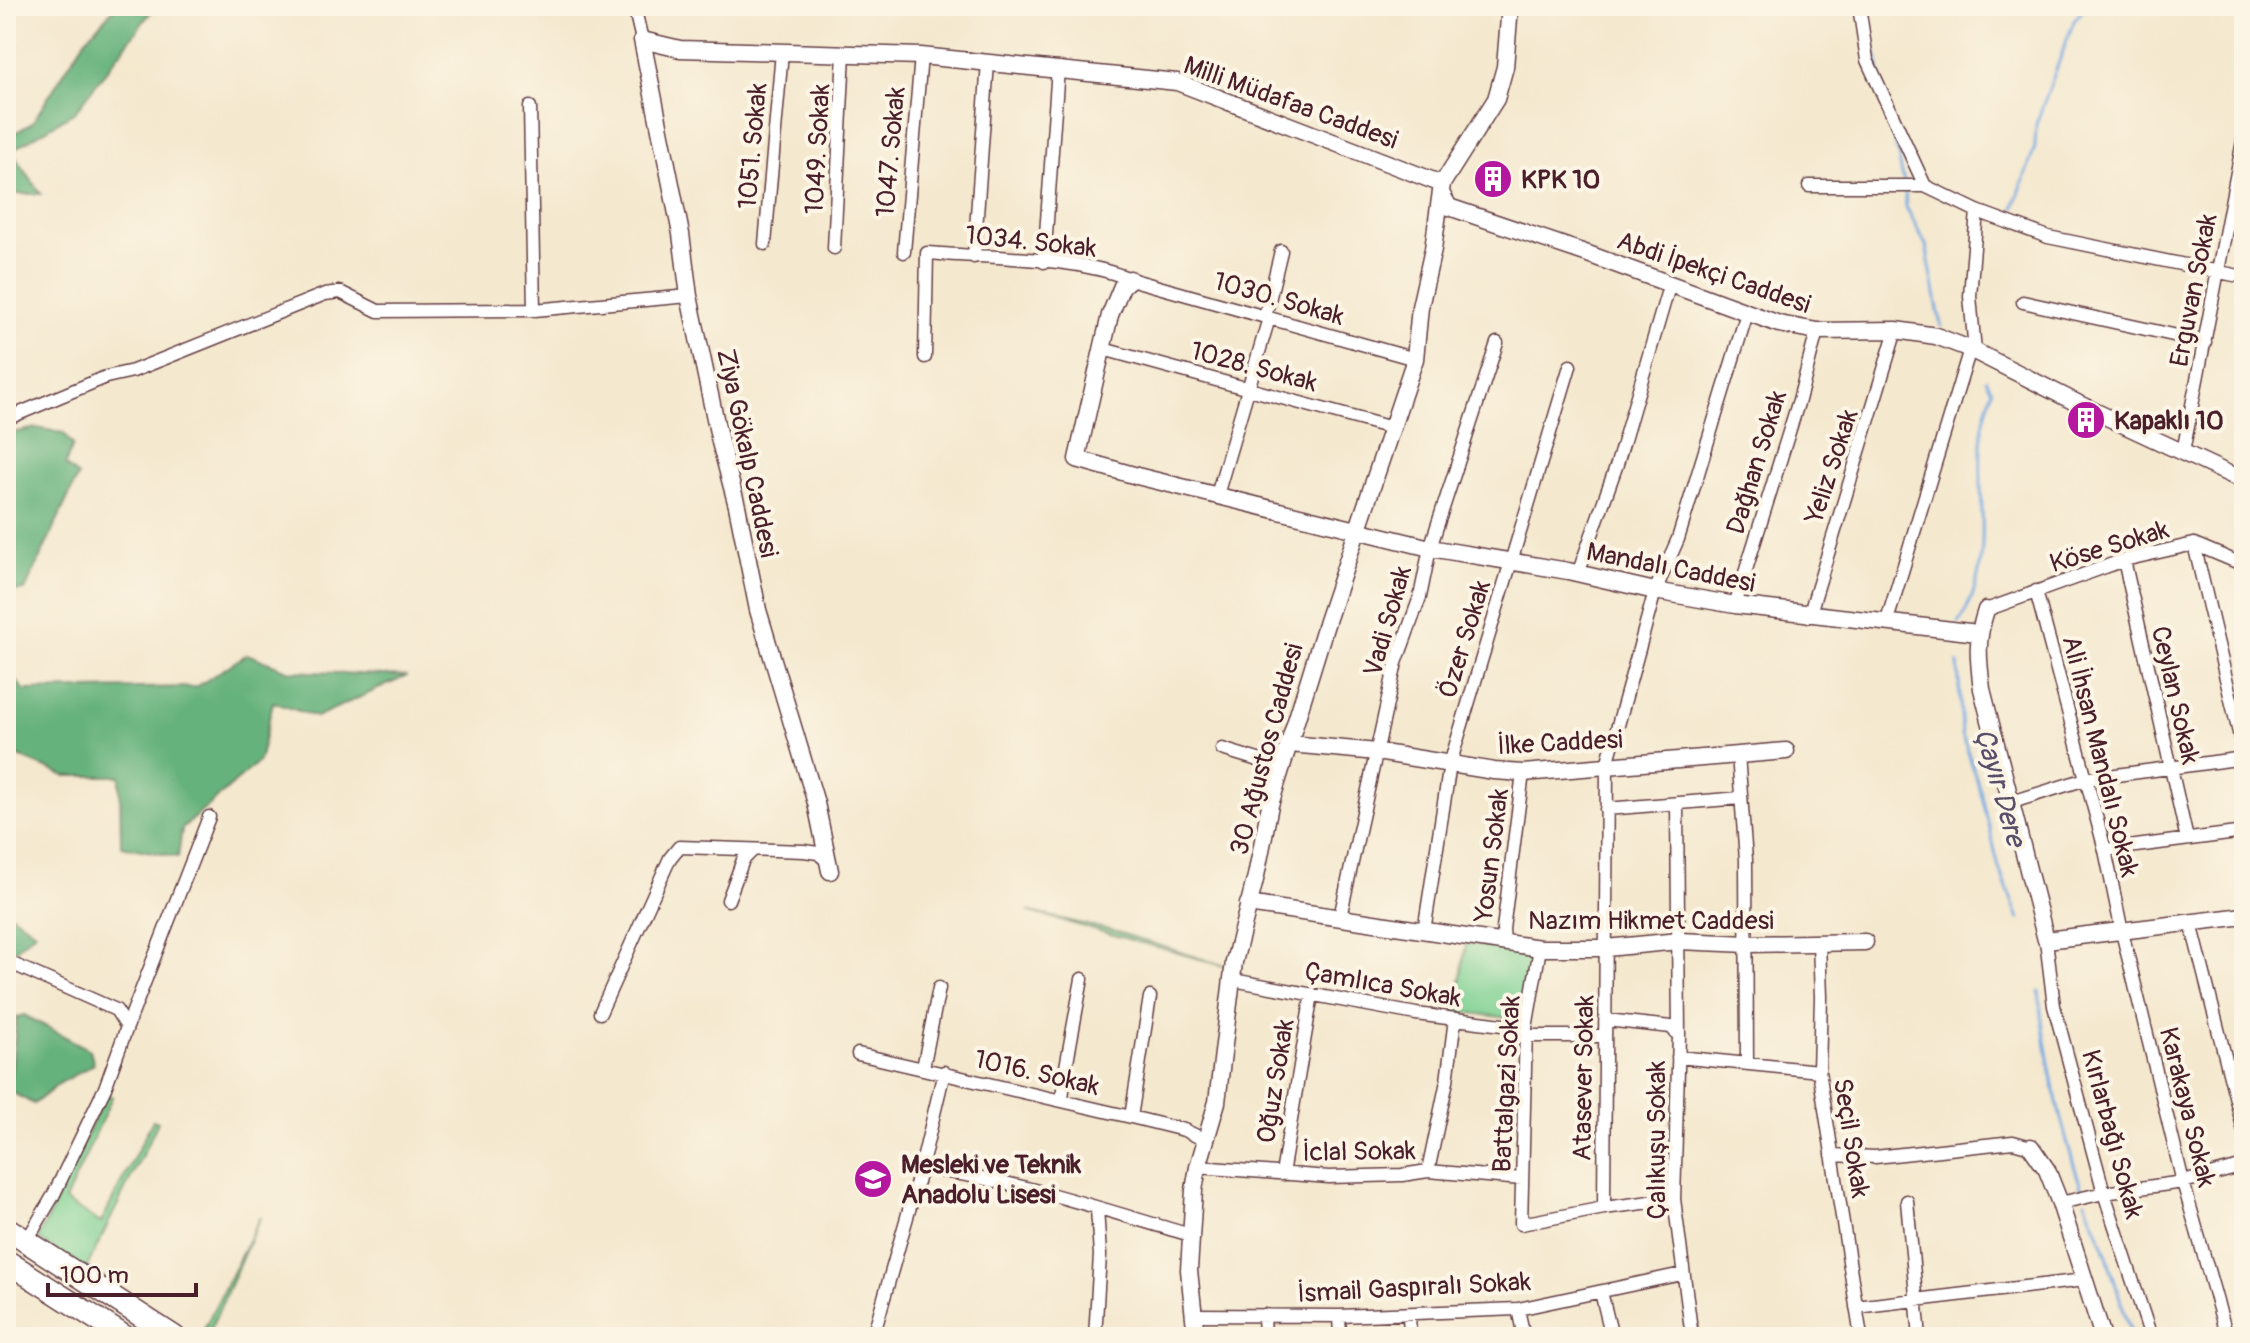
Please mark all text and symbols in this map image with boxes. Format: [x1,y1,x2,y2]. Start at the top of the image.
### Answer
street label: Milli Müdafaa Caddesi [1179,49,1402,157]
street label: 1051. Sokak [732,82,774,210]
street label: 1049. Sokak [799,83,837,215]
street label: 1047. Sokak [869,85,913,219]
building icon: KPK 10 [1472,158,1514,200]
place label: KPK 10 [1521,164,1600,196]
street label: Erguvan Sokak [2163,211,2225,369]
street label: 1034. Sokak [964,219,1098,265]
street label: Abdi İpekçi Caddesi [1613,225,1815,321]
street label: 1030. Sokak [1210,265,1348,333]
street label: 1028. Sokak [1187,335,1321,399]
street label: Ziya Gökalp Caddesi [709,346,785,561]
street label: Dağhan Sokak [1720,386,1794,538]
building icon: Kapaklı 10 [2065,399,2107,441]
street label: Yeliz Sokak [1798,405,1865,528]
place label: Kapaklı 10 [2114,405,2224,437]
street label: Köse Sokak [2046,514,2173,580]
street label: Mandalı Caddesi [1584,536,1758,600]
street label: Vadi Sokak [1357,562,1419,680]
street label: Özer Sokak [1432,576,1498,702]
street label: Ceylan Sokak [2144,623,2206,768]
street label: Ali İhsan Mandalı Sokak [2055,632,2146,880]
street label: 30 Ağustos Caddesi [1223,640,1311,859]
street label: İlke Caddesi [1496,724,1624,762]
water label: Çayır Dere [1966,725,2034,853]
street label: Yosun Sokak [1468,786,1516,925]
street label: Nazım Hikmet Caddesi [1528,905,1774,937]
street label: Çamlıca Sokak [1302,955,1464,1015]
street label: Atasever Sokak [1567,994,1601,1161]
street label: Battalgazi Sokak [1486,995,1528,1173]
street label: Oğuz Sokak [1250,1017,1302,1146]
street label: Karakaya Sokak [2152,1024,2222,1191]
street label: 1016. Sokak [971,1043,1103,1103]
street label: Kırlarbağı Sokak [2074,1046,2150,1222]
street label: Çalıkuşu Sokak [1641,1060,1673,1219]
street label: Seçil Sokak [1826,1076,1876,1200]
street label: İclal Sokak [1302,1135,1416,1169]
place label: Mesleki ve Teknik Anadolu Lisesi [901,1149,1082,1211]
school or university icon: Mesleki ve Teknik Anadolu Lisesi [852,1158,894,1200]
scale bar [48,1247,196,1297]
text: 100 m [60,1261,129,1290]
street label: İsmail Gaspıralı Sokak [1296,1266,1532,1310]

